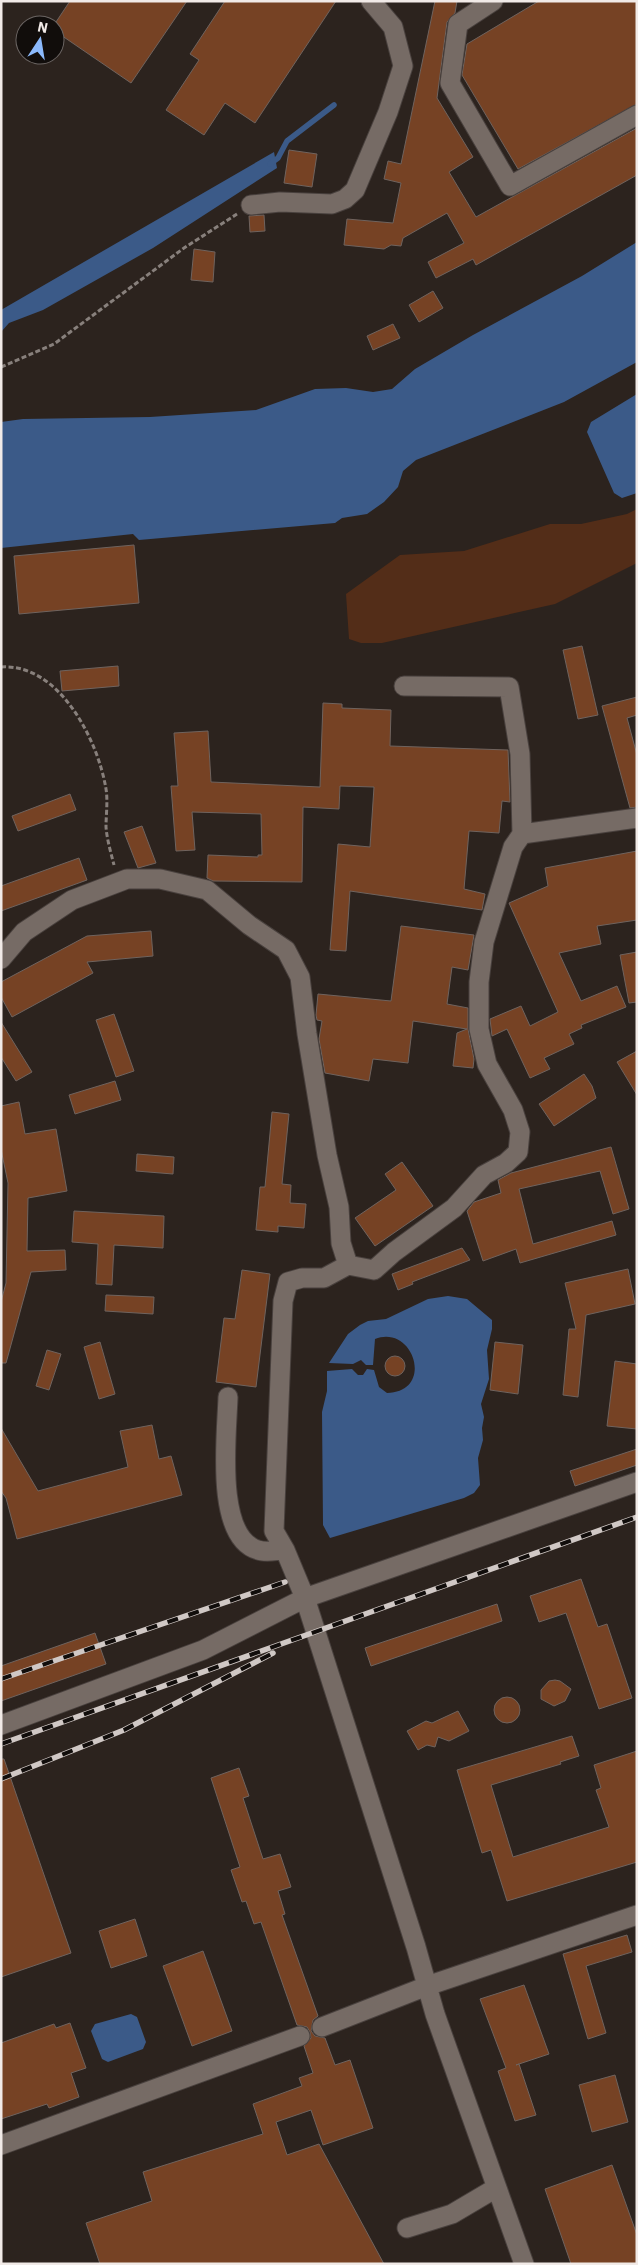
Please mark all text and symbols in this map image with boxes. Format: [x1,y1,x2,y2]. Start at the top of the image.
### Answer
north arrow [15,15,65,65]
text: N [36,17,50,37]

